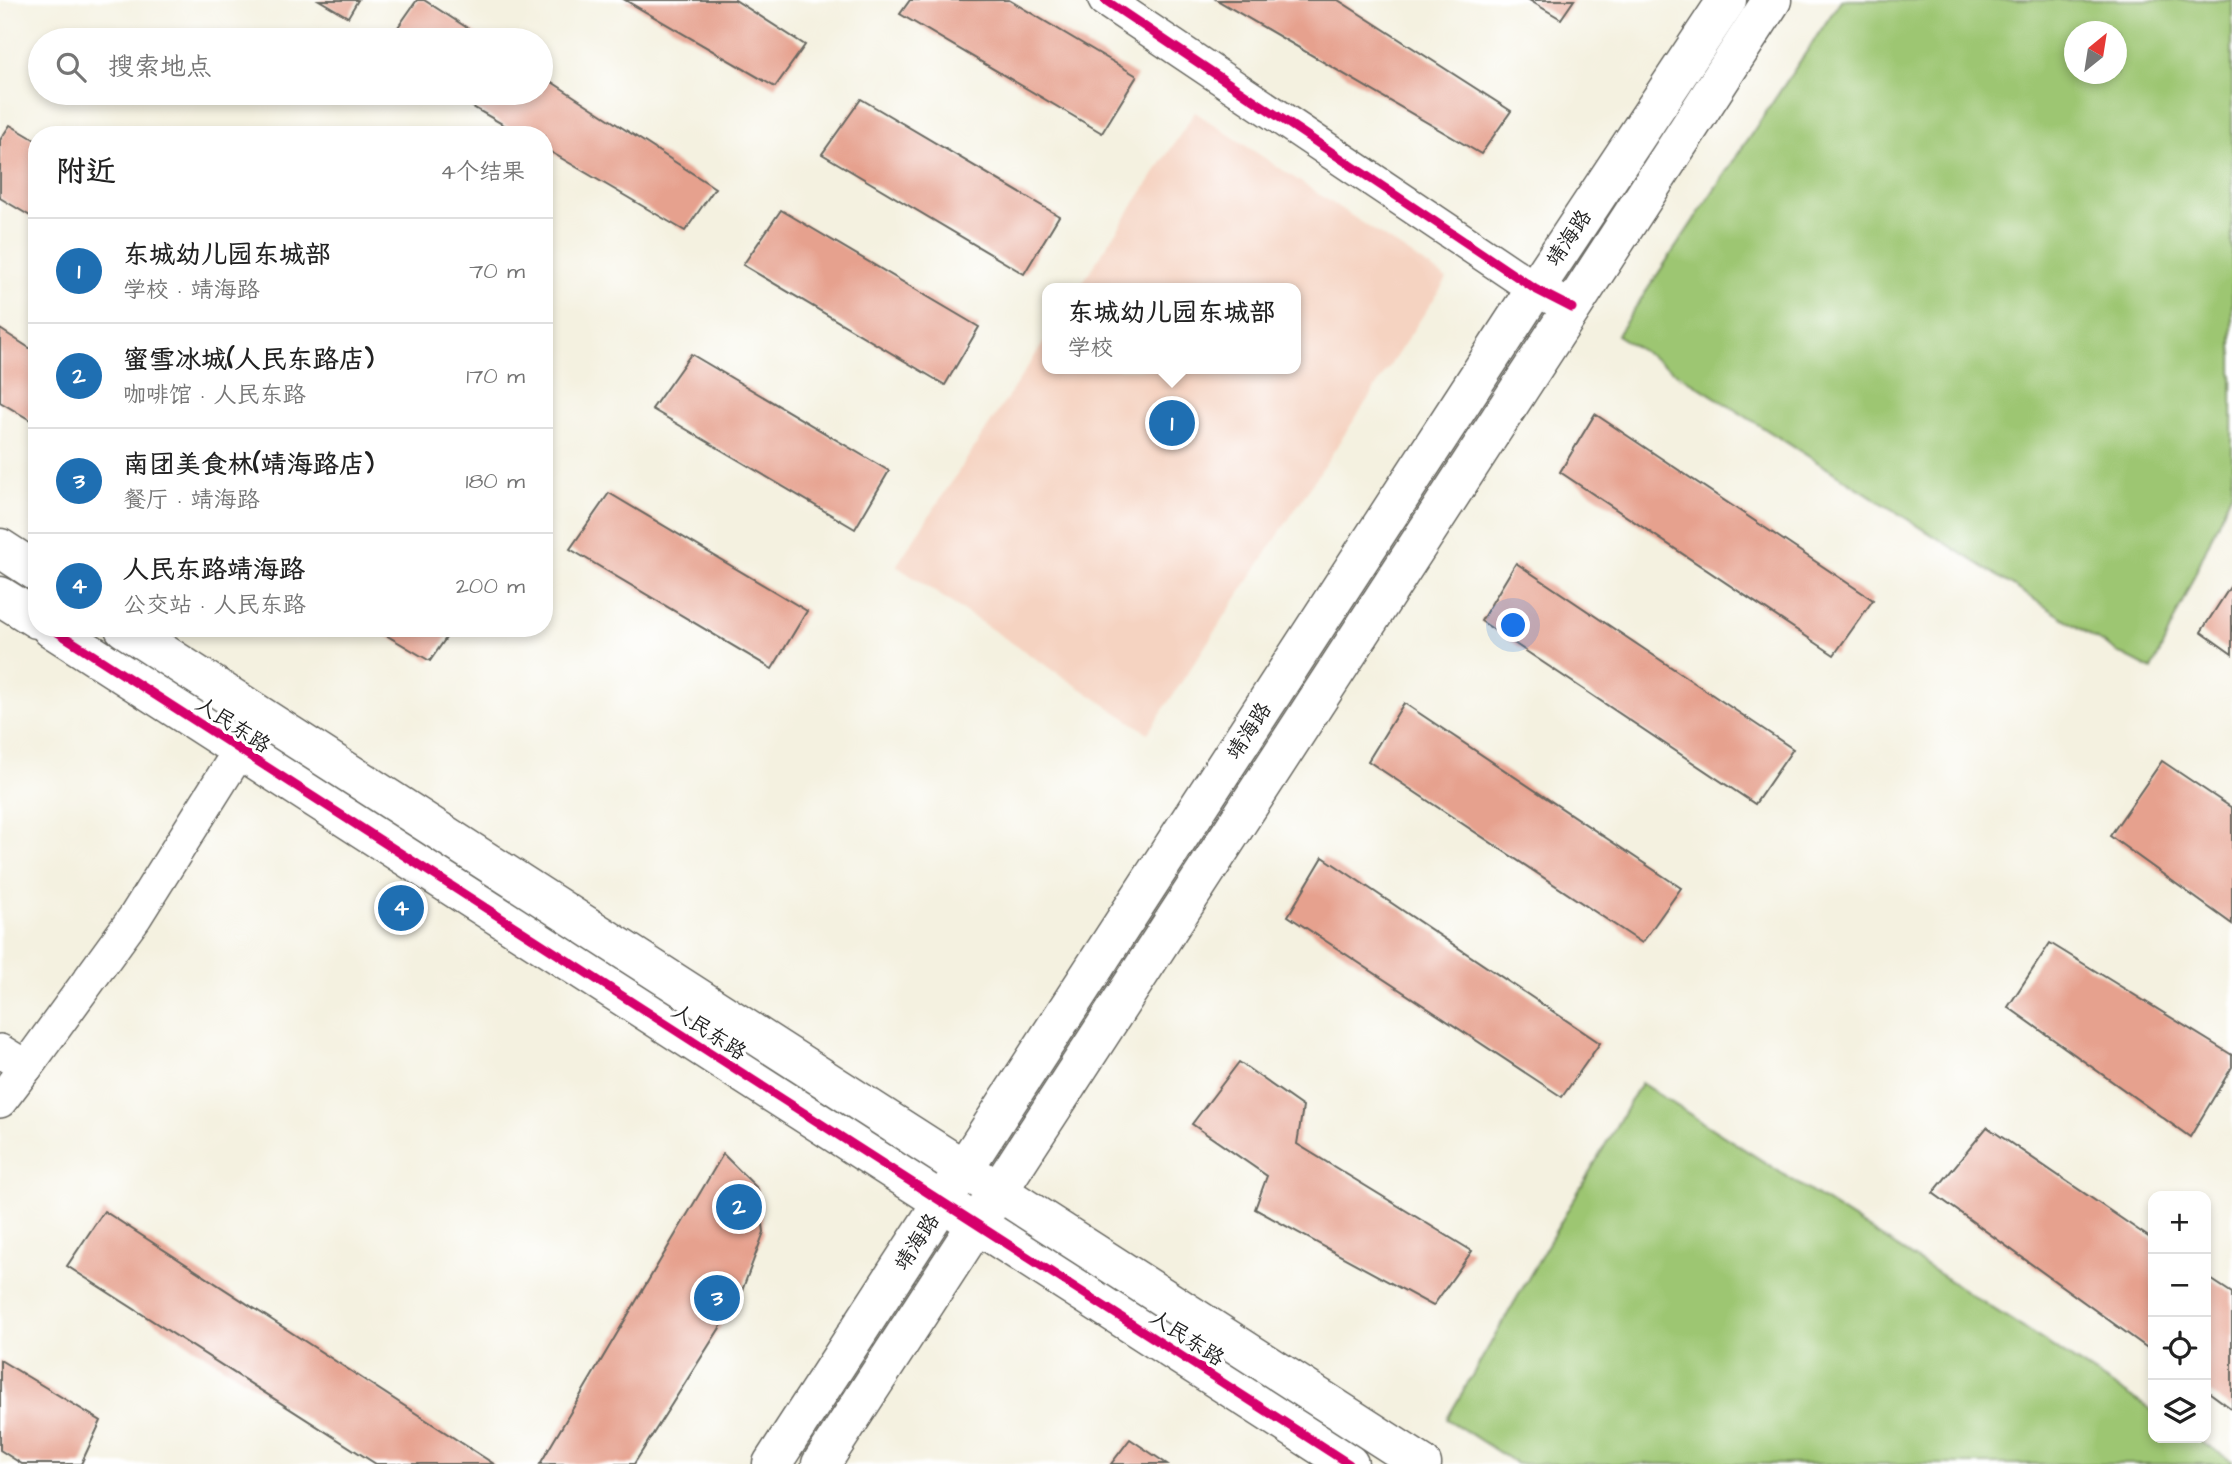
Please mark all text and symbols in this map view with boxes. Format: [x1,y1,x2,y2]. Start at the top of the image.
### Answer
north arrow [2064,21,2127,84]
search box [28,28,553,105]
icon: search [52,48,90,86]
text: 搜索地点 [108,49,212,85]
text: 附近 [56,151,116,193]
text: 4个结果 [440,156,525,188]
street label: 靖海路 [1539,204,1599,272]
text: 东城幼儿园东城部 [123,237,331,273]
text: 1 [78,255,80,287]
text: 70 m [469,255,525,287]
text: 学校 · 靖海路 [123,274,260,306]
popup [1042,283,1301,374]
text: 东城幼儿园东城部 [1067,295,1276,331]
text: 学校 [1067,332,1113,364]
text: 蜜雪冰城(人民东路店) [123,342,374,378]
text: 2 [72,360,86,392]
text: 170 m [466,360,525,392]
text: 咖啡馆 · 人民东路 [123,379,306,411]
pin: 1 [1149,397,1195,449]
text: 南团美食林(靖海路店) [123,447,374,483]
text: 3 [73,465,85,497]
text: 180 m [466,465,525,497]
text: 餐厅 · 靖海路 [123,484,260,516]
text: 人民东路靖海路 [123,552,305,588]
text: 4 [71,570,87,602]
text: 200 m [456,570,525,602]
text: 公交站 · 人民东路 [123,589,306,621]
your location [1496,608,1530,642]
street label: 人民东路 [190,690,276,760]
street label: 靖海路 [1220,697,1278,765]
pin: 4 [378,882,424,934]
street label: 人民东路 [666,997,752,1067]
pin: 2 [716,1181,762,1233]
map controls [2148,1191,2211,1443]
button: + [2148,1191,2211,1254]
street label: 靖海路 [888,1208,946,1276]
button: − [2148,1254,2211,1317]
pin: 3 [694,1272,740,1324]
street label: 人民东路 [1144,1303,1230,1373]
button: locate [2148,1317,2211,1380]
button: layers [2148,1380,2211,1443]

